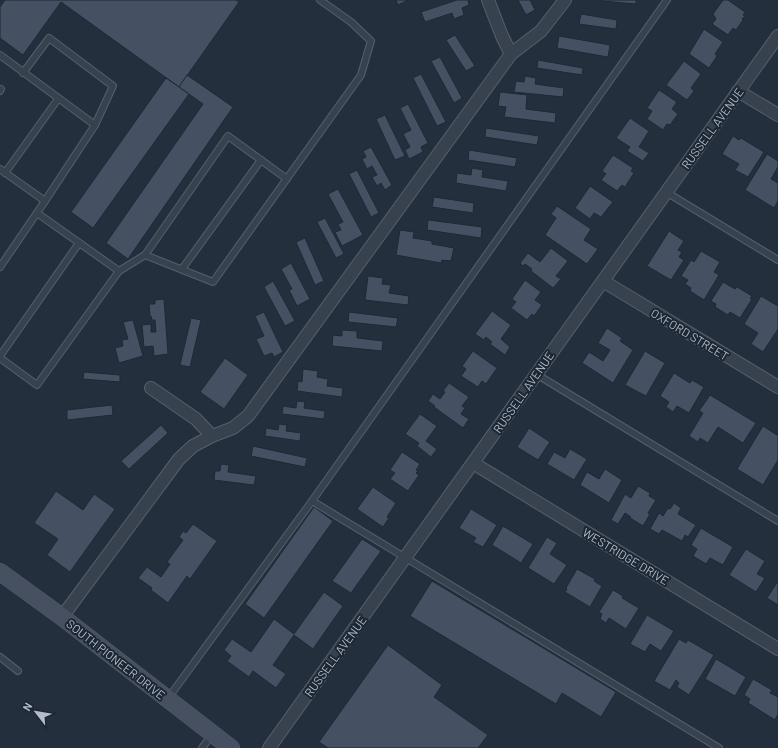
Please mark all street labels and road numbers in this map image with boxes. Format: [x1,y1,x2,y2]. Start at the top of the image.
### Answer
street label: RUSSELL AVENUE [678,85,746,171]
street label: OXFORD STREET [649,305,732,363]
street label: RUSSELL AVENUE [490,348,556,436]
street label: WESTRIDGE DRIVE [580,525,672,587]
street label: RUSSELL AVENUE [301,613,369,699]
street label: SOUTH PIONEER DRIVE [64,616,168,702]

